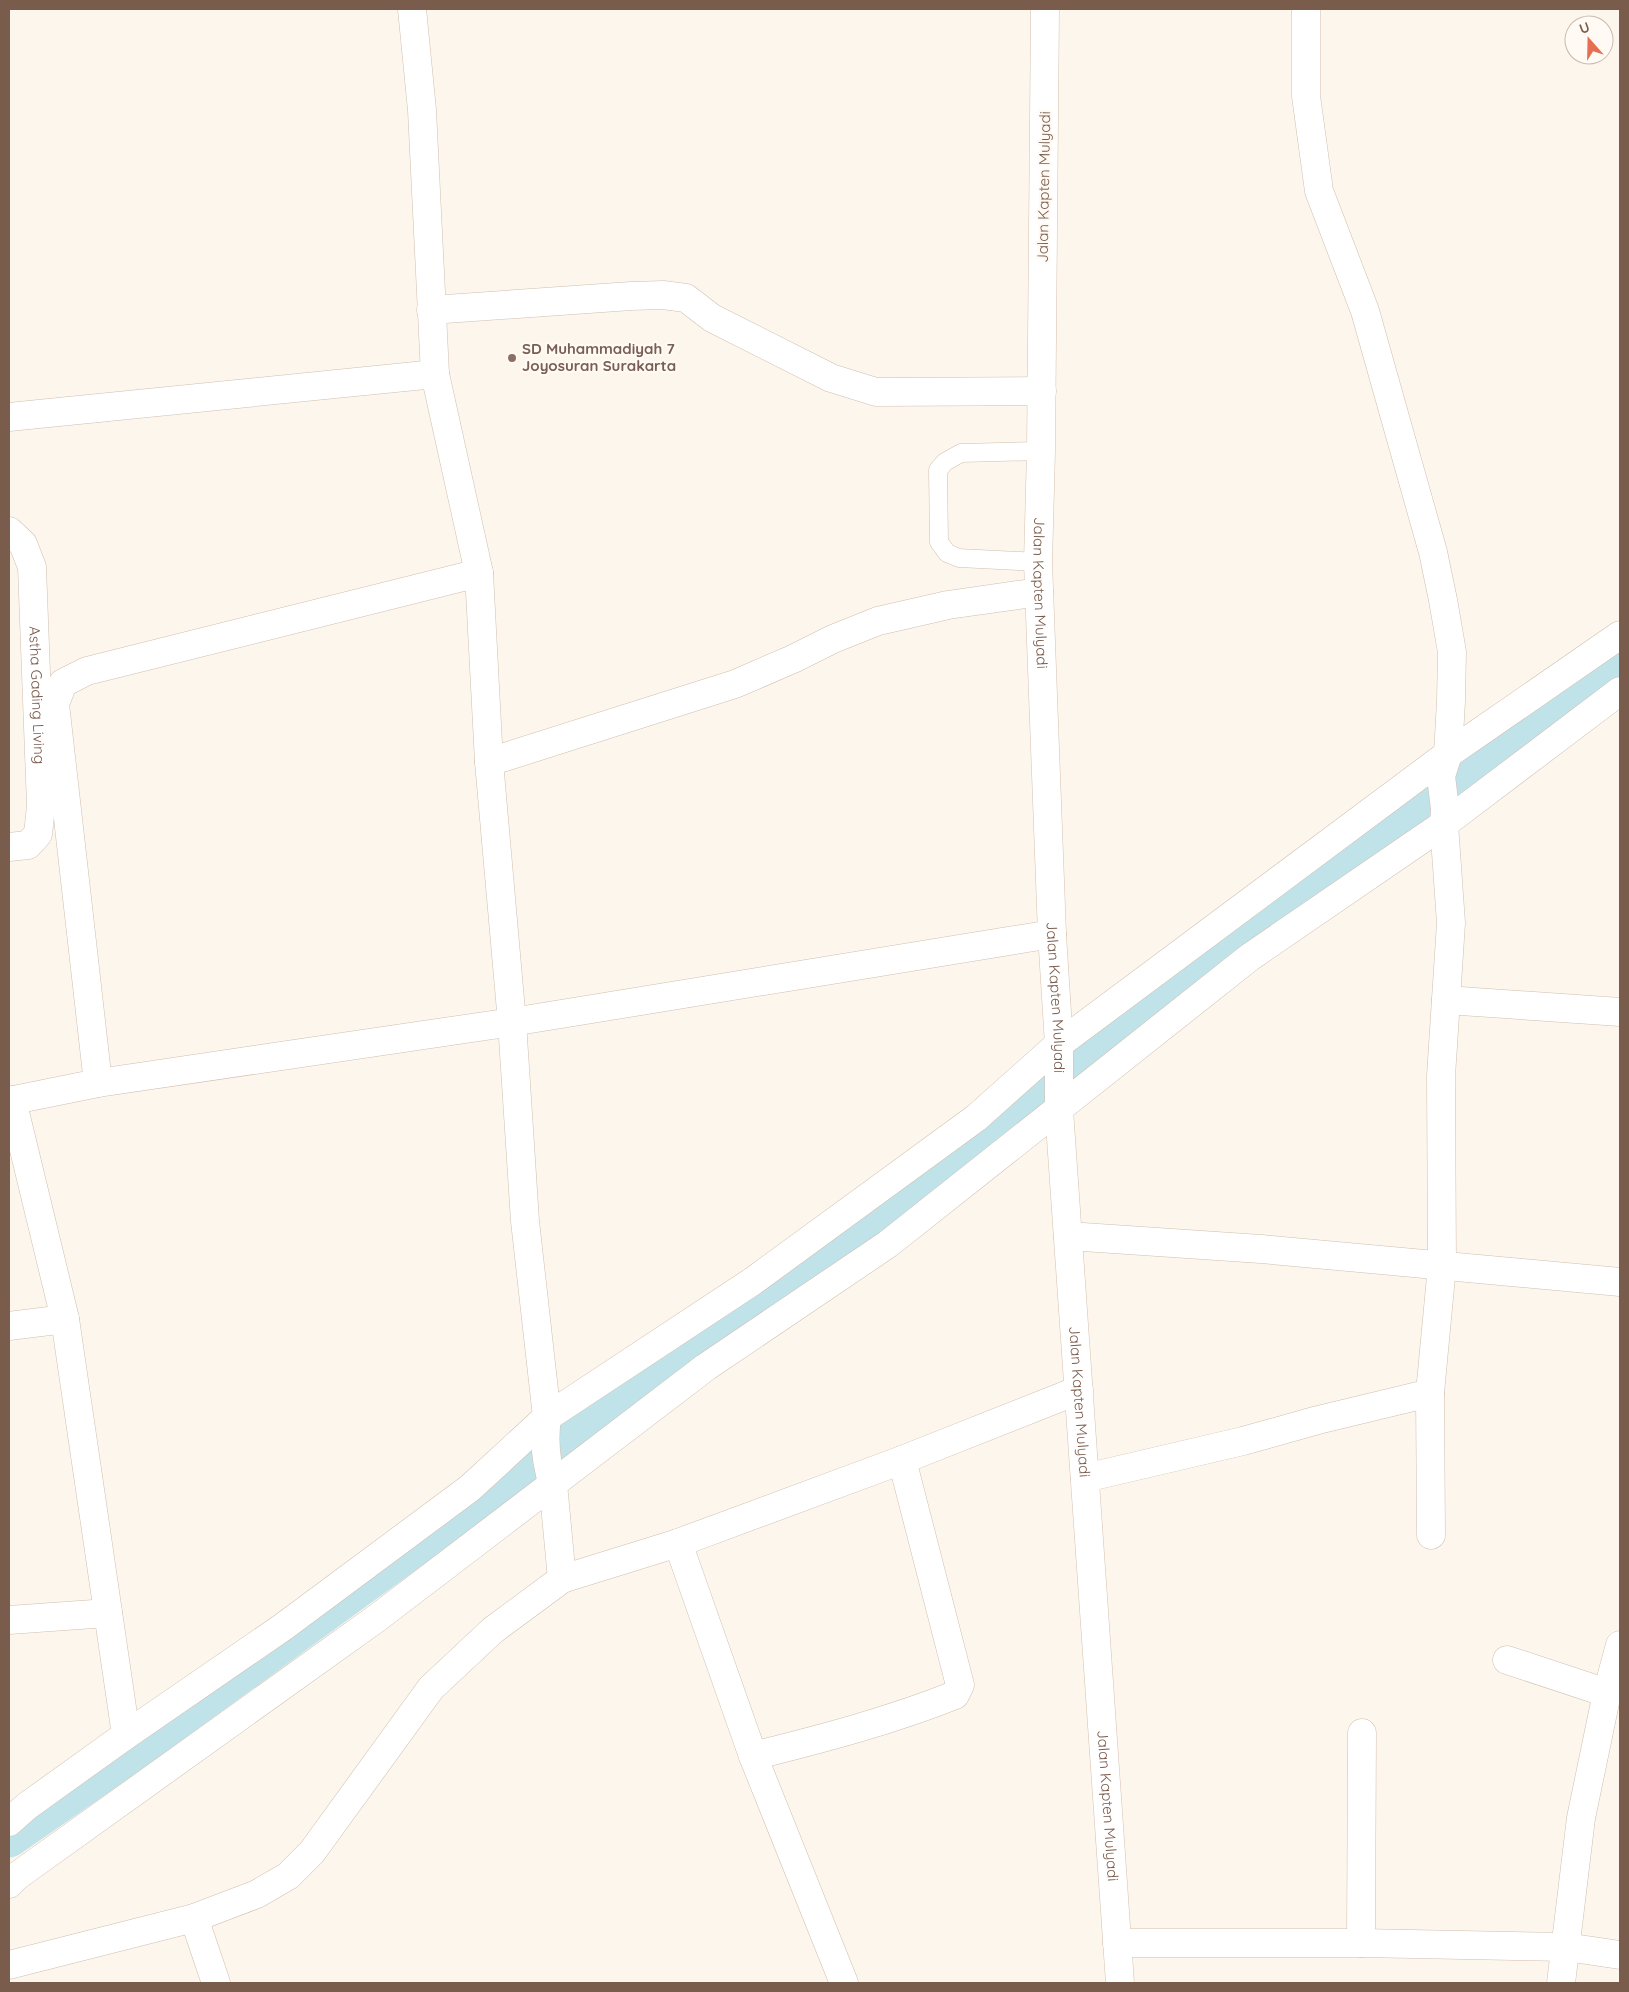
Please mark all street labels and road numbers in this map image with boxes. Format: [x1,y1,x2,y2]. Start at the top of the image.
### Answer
street label: Jalan Kapten Mulyadi [1033,111,1054,263]
street label: Jalan Kapten Mulyadi [1029,517,1052,669]
street label: Astha Gading Living [25,626,49,764]
street label: Jalan Kapten Mulyadi [1043,921,1069,1073]
street label: Jalan Kapten Mulyadi [1065,1325,1095,1478]
street label: Jalan Kapten Mulyadi [1093,1729,1123,1882]

